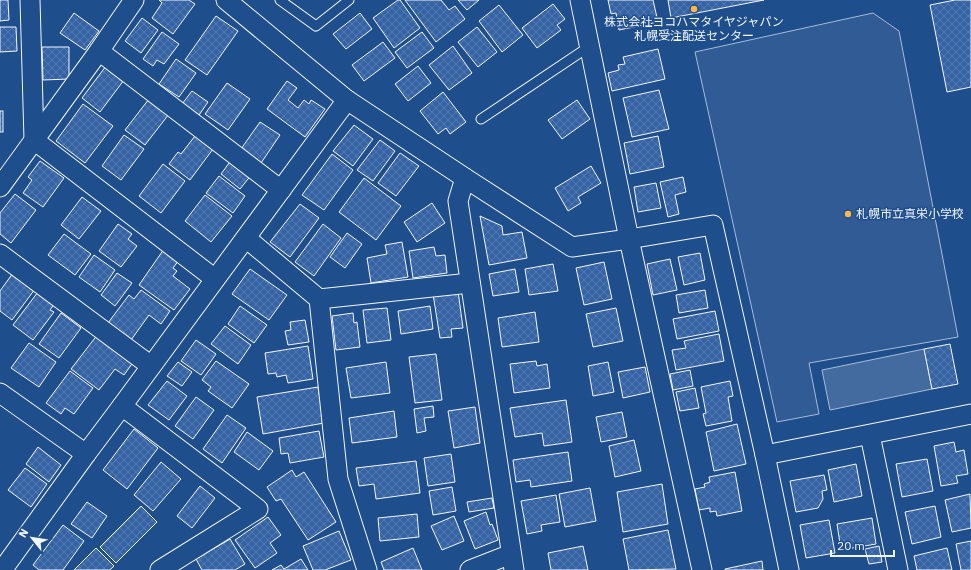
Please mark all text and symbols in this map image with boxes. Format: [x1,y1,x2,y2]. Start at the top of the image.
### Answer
marker: 株式会社ヨコハマタイヤジャパン 札幌受注配送センター [689,4,699,14]
place label: 株式会社ヨコハマタイヤジャパン 札幌受注配送センター [604,14,784,43]
place label: 札幌市立真栄小学校 [856,206,964,221]
marker: 札幌市立真栄小学校 [843,209,853,219]
north arrow [12,518,52,558]
text: N [15,526,31,540]
scale bar [831,532,894,558]
text: 20 m [837,538,865,553]

